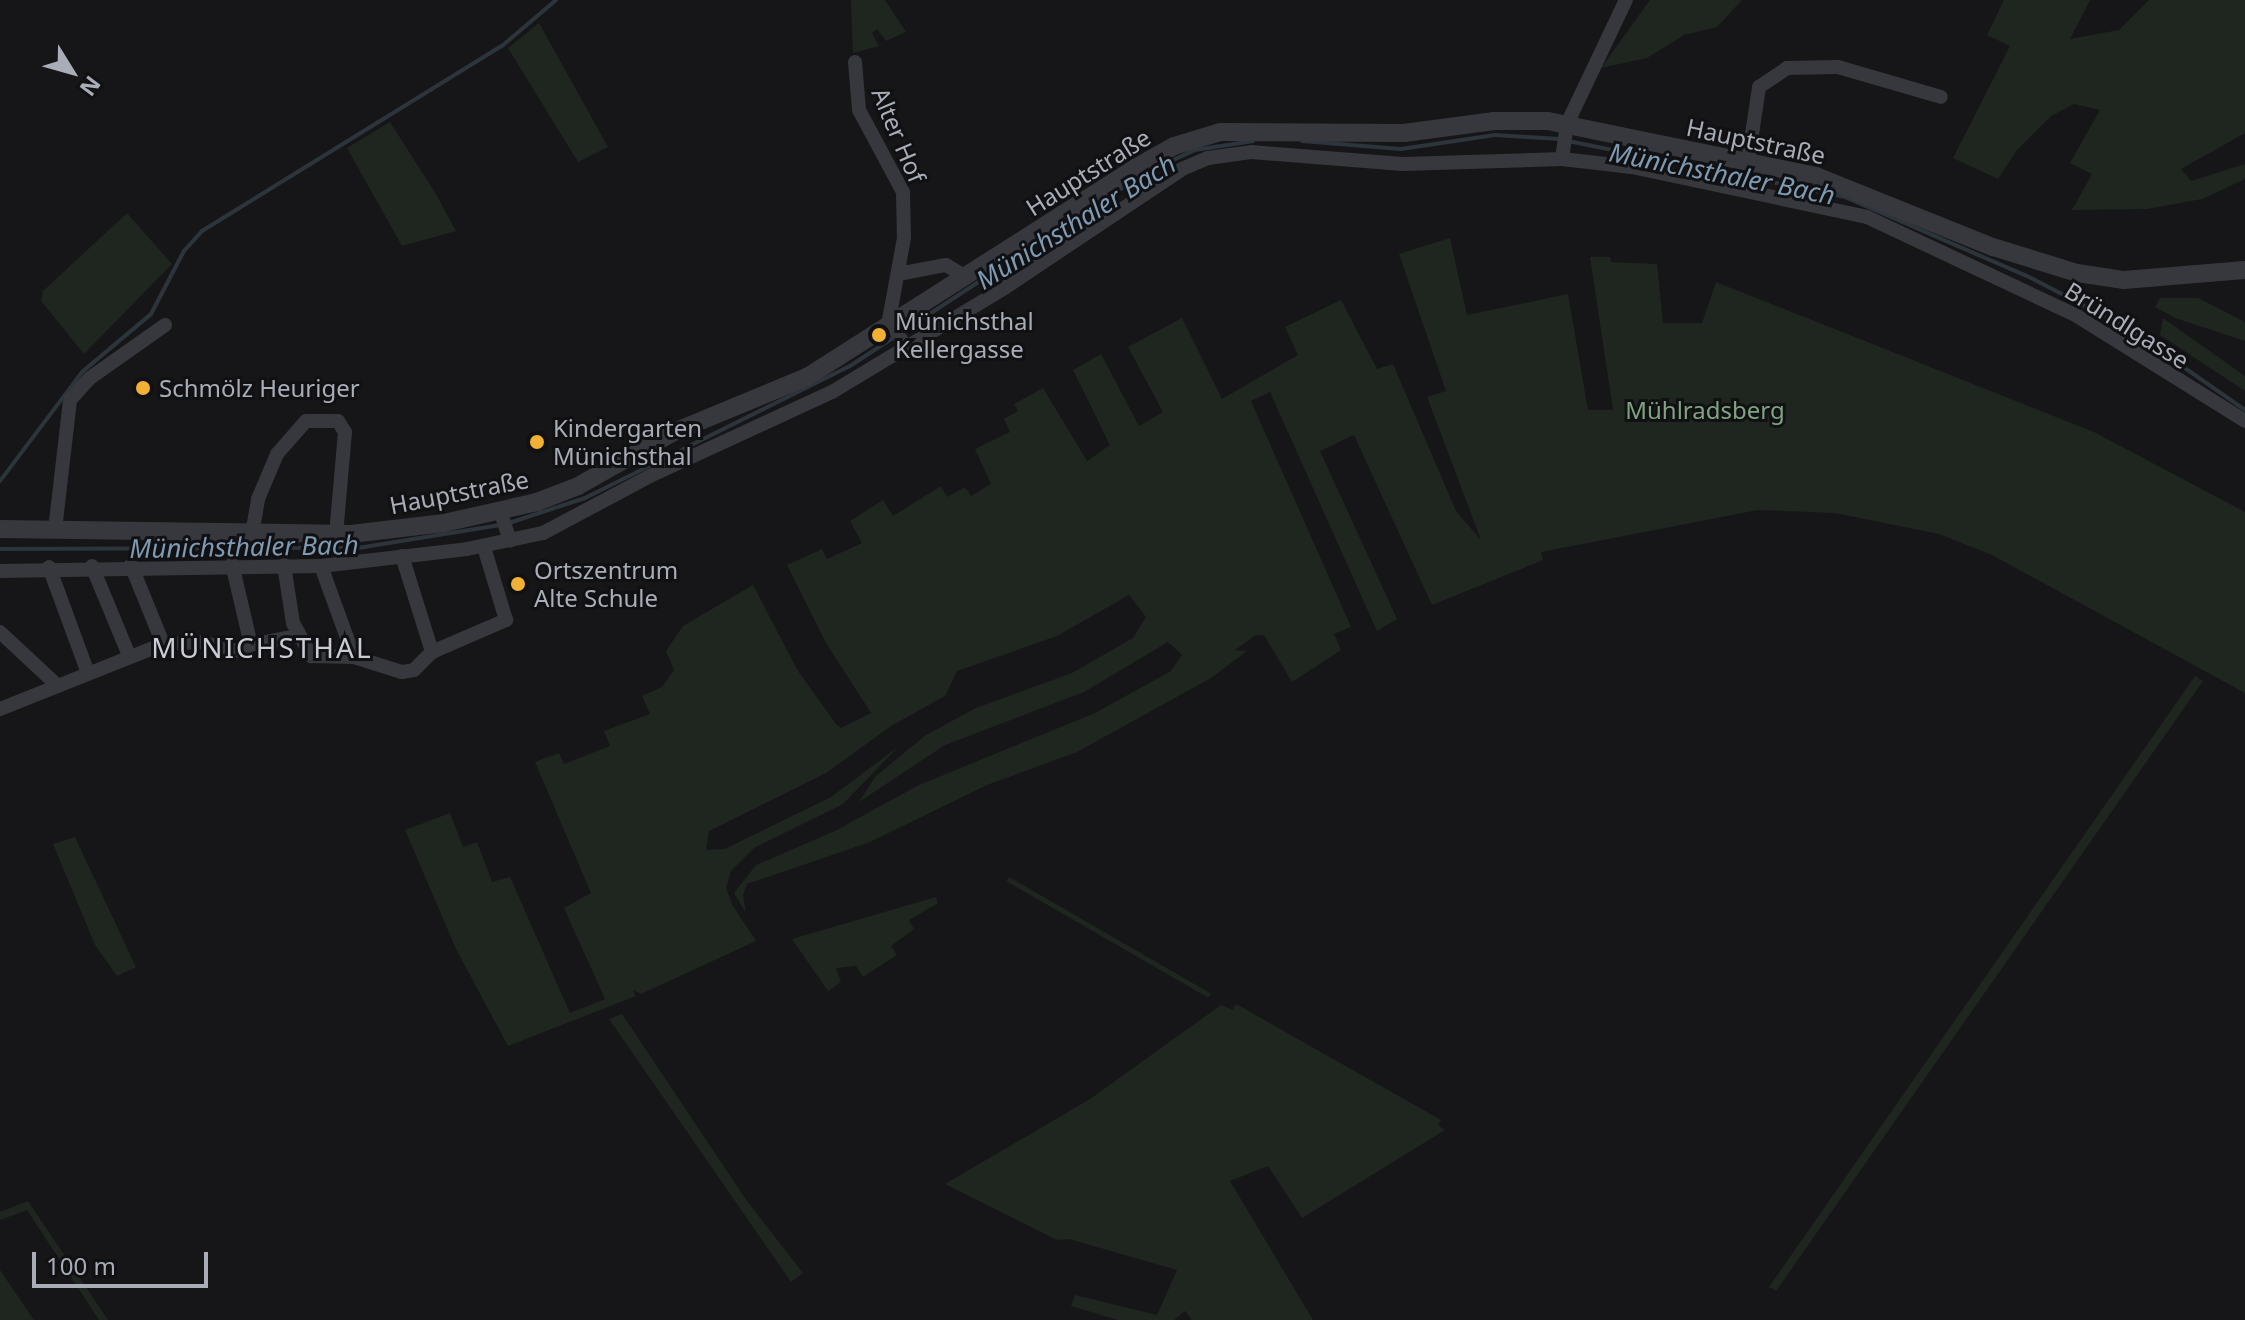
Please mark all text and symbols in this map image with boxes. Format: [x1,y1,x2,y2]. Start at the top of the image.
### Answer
north arrow [32,32,112,112]
text: N [74,70,109,103]
street label: Alter Hof [866,83,932,187]
street label: Hauptstraße [1684,112,1828,170]
street label: Hauptstraße [1020,122,1156,222]
water label: Münichsthaler Bach [1607,137,1837,211]
water label: Münichsthaler Bach [971,148,1181,296]
street label: Bründlgasse [2060,275,2194,375]
place label: Münichsthal Kellergasse [895,307,1034,363]
marker: Münichsthal Kellergasse [870,326,888,344]
place label: Schmölz Heuriger [159,374,360,402]
marker: Schmölz Heuriger [134,379,152,397]
park label: Mühlradsberg [1625,396,1785,424]
place label: Kindergarten Münichsthal [553,414,702,470]
marker: Kindergarten Münichsthal [528,433,546,451]
street label: Hauptstraße [387,464,531,520]
water label: Münichsthaler Bach [129,529,359,565]
place label: Ortszentrum Alte Schule [534,556,678,612]
marker: Ortszentrum Alte Schule [509,575,527,593]
district label: MÜNICHSTHAL [151,630,373,664]
scale bar [36,1236,212,1286]
text: 100 m [46,1249,116,1282]

